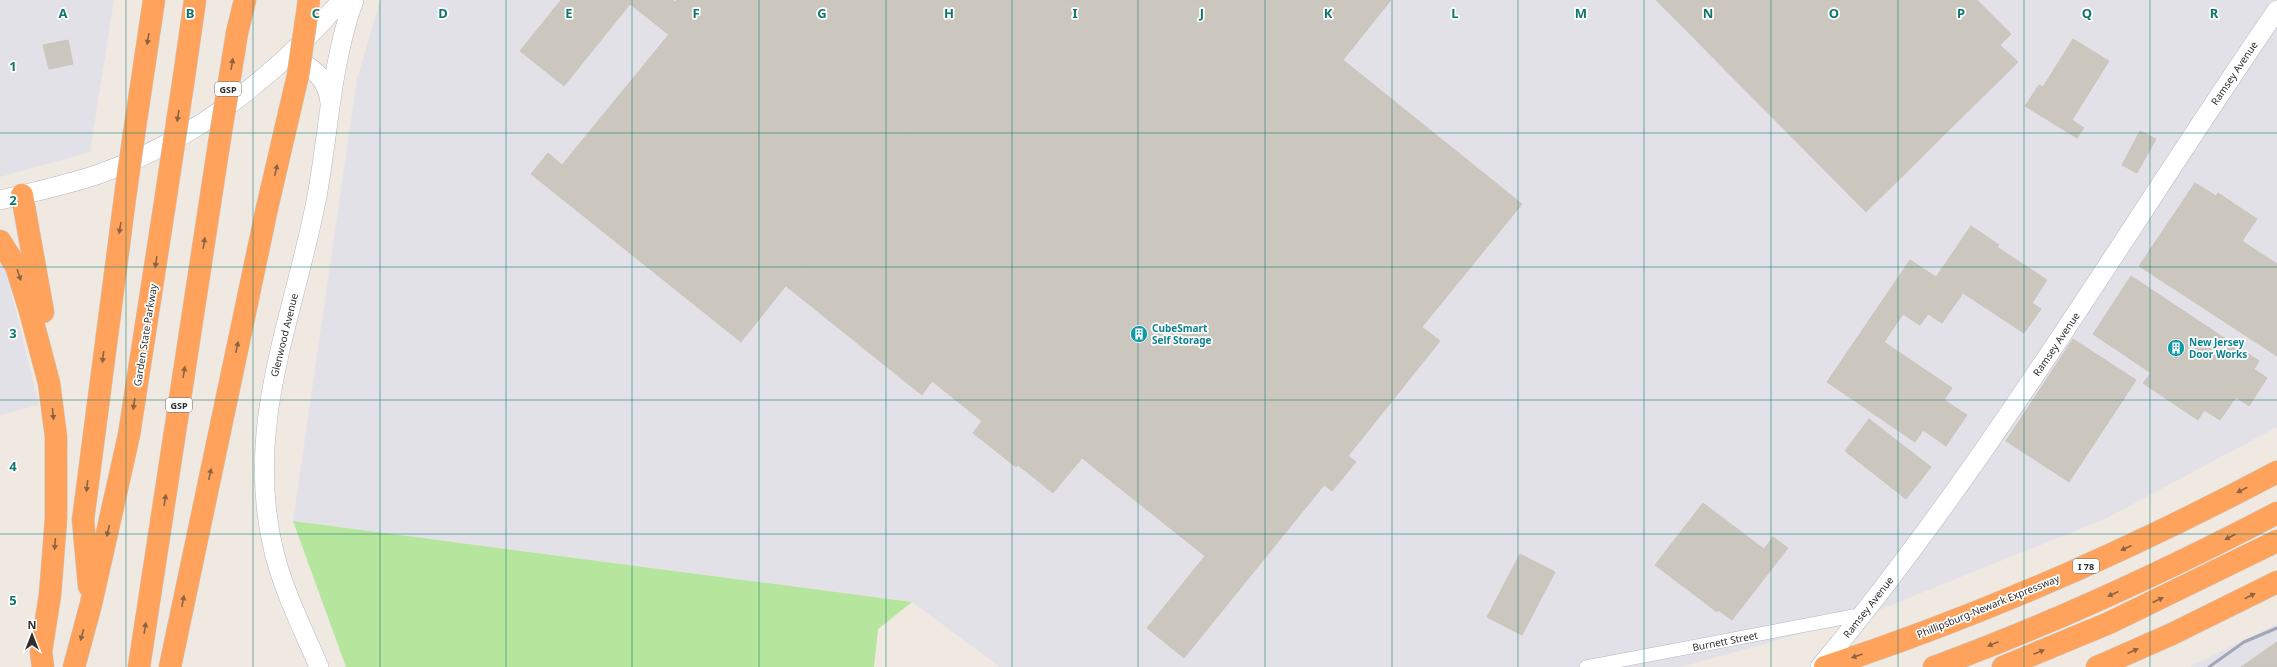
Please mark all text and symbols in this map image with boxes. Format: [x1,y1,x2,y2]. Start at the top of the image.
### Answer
text: A [59,4,68,22]
text: B [186,4,194,22]
text: C [312,4,320,22]
text: D [438,4,448,22]
text: E [565,4,573,22]
text: F [692,4,700,22]
text: G [817,4,827,22]
text: H [944,4,954,22]
text: I [1072,4,1078,22]
text: J [1199,4,1204,22]
text: K [1324,4,1333,22]
text: L [1451,4,1459,22]
text: M [1575,4,1587,22]
text: N [1703,4,1713,22]
text: O [1829,4,1839,22]
text: P [1957,4,1965,22]
text: Q [2082,4,2092,22]
text: R [2210,4,2219,22]
one-way arrow [145,32,151,45]
street label: Ramsey Avenue [2207,38,2261,108]
text: 1 [9,57,17,75]
one-way arrow [229,58,235,70]
road number: GSP [215,82,241,96]
one-way arrow [175,110,181,122]
one-way arrow [274,164,280,176]
text: 2 [9,191,17,209]
one-way arrow [117,222,123,234]
one-way arrow [201,237,207,249]
one-way arrow [153,256,159,268]
one-way arrow [16,269,22,281]
street label: Garden State Parkway [130,282,160,387]
street label: Glenwood Avenue [267,291,301,378]
street label: Ramsey Avenue [2029,309,2083,379]
place label: CubeSmart Self Storage [1152,321,1212,347]
text: 3 [9,324,17,342]
building icon: CubeSmart Self Storage [1129,324,1149,344]
place label: New Jersey Door Works [2189,335,2247,361]
building icon: New Jersey Door Works [2166,338,2186,358]
one-way arrow [235,341,241,353]
one-way arrow [100,351,106,363]
one-way arrow [182,365,188,378]
one-way arrow [131,398,137,410]
road number: GSP [166,398,192,412]
one-way arrow [50,408,57,420]
text: 4 [9,457,17,475]
one-way arrow [208,468,214,480]
one-way arrow [84,480,90,492]
one-way arrow [2237,487,2248,493]
one-way arrow [162,494,168,506]
one-way arrow [105,526,111,538]
one-way arrow [2224,534,2236,540]
one-way arrow [51,538,58,550]
one-way arrow [2120,545,2132,551]
road number: I 78 [2073,559,2099,573]
street label: Phillipsburg-Newark Expressway [1915,571,2062,641]
street label: Ramsey Avenue [1840,573,1897,641]
one-way arrow [2107,590,2119,597]
text: 5 [9,591,17,609]
one-way arrow [2245,592,2256,599]
one-way arrow [181,595,187,608]
one-way arrow [2153,597,2164,603]
north arrow [12,615,52,655]
text: N [28,617,36,632]
one-way arrow [142,622,148,635]
street label: Burnett Street [1691,628,1759,654]
one-way arrow [79,629,85,642]
one-way arrow [1987,642,1999,648]
one-way arrow [2127,648,2139,654]
one-way arrow [2034,649,2046,655]
one-way arrow [1850,653,1862,659]

